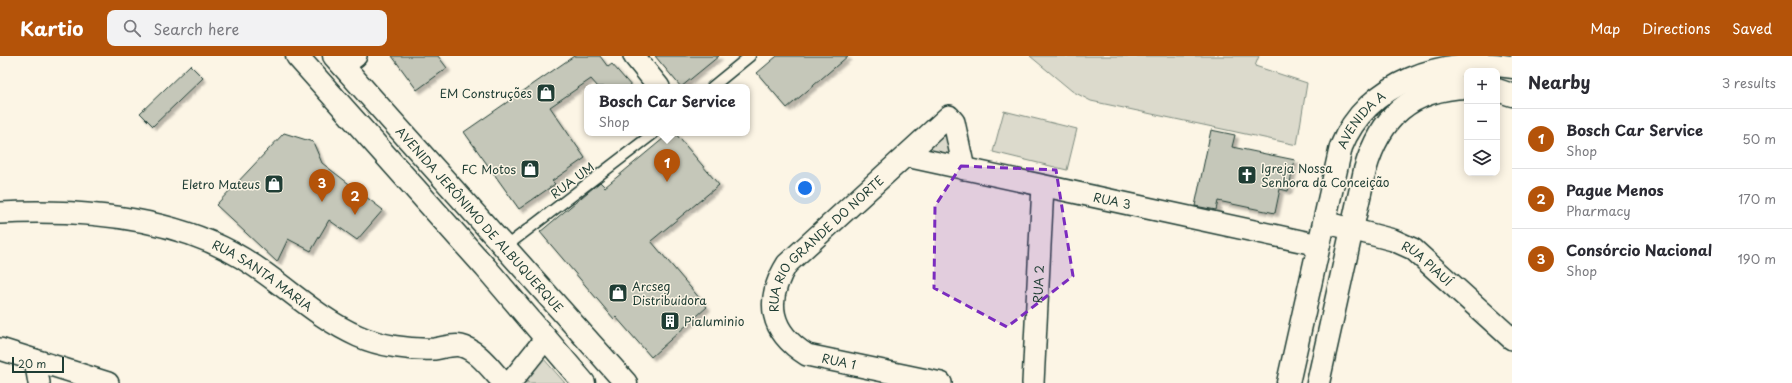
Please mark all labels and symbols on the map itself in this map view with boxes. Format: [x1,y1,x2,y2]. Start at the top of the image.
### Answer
shop icon: EM Construções [535,82,557,104]
place label: EM Construções [440,84,533,102]
street label: AVENIDA A [1332,87,1389,151]
street label: AVENIDA JERÔNIMO DE ALBUQUERQUE [392,123,568,316]
pin: 1 [654,149,680,182]
shop icon: FC Motos [519,158,541,180]
street label: RUA UM [546,158,598,202]
place label: Igreja Nossa Senhora da Conceição [1261,159,1390,191]
place label: FC Motos [462,160,516,178]
church icon: Igreja Nossa Senhora da Conceição [1236,164,1258,186]
pin: 3 [309,169,335,202]
street label: RUA RIO GRANDE DO NORTE [764,171,888,313]
shop icon: Eletro Mateus [263,173,285,195]
place label: Eletro Mateus [182,175,261,193]
your location [795,178,815,198]
pin: 2 [342,182,368,215]
street label: RUA 3 [1092,188,1133,213]
street label: RUA SANTA MARIA [209,235,317,315]
street label: RUA PIAUÍ [1399,236,1457,290]
street label: RUA 2 [1028,264,1048,304]
place label: Arcseg Distribuidora [632,277,707,309]
shop icon: Arcseg Distribuidora [607,282,629,304]
building icon: Pialuminio [659,310,681,332]
place label: Pialuminio [684,312,745,330]
street label: RUA 1 [820,349,858,373]
scale bar [12,355,64,374]

